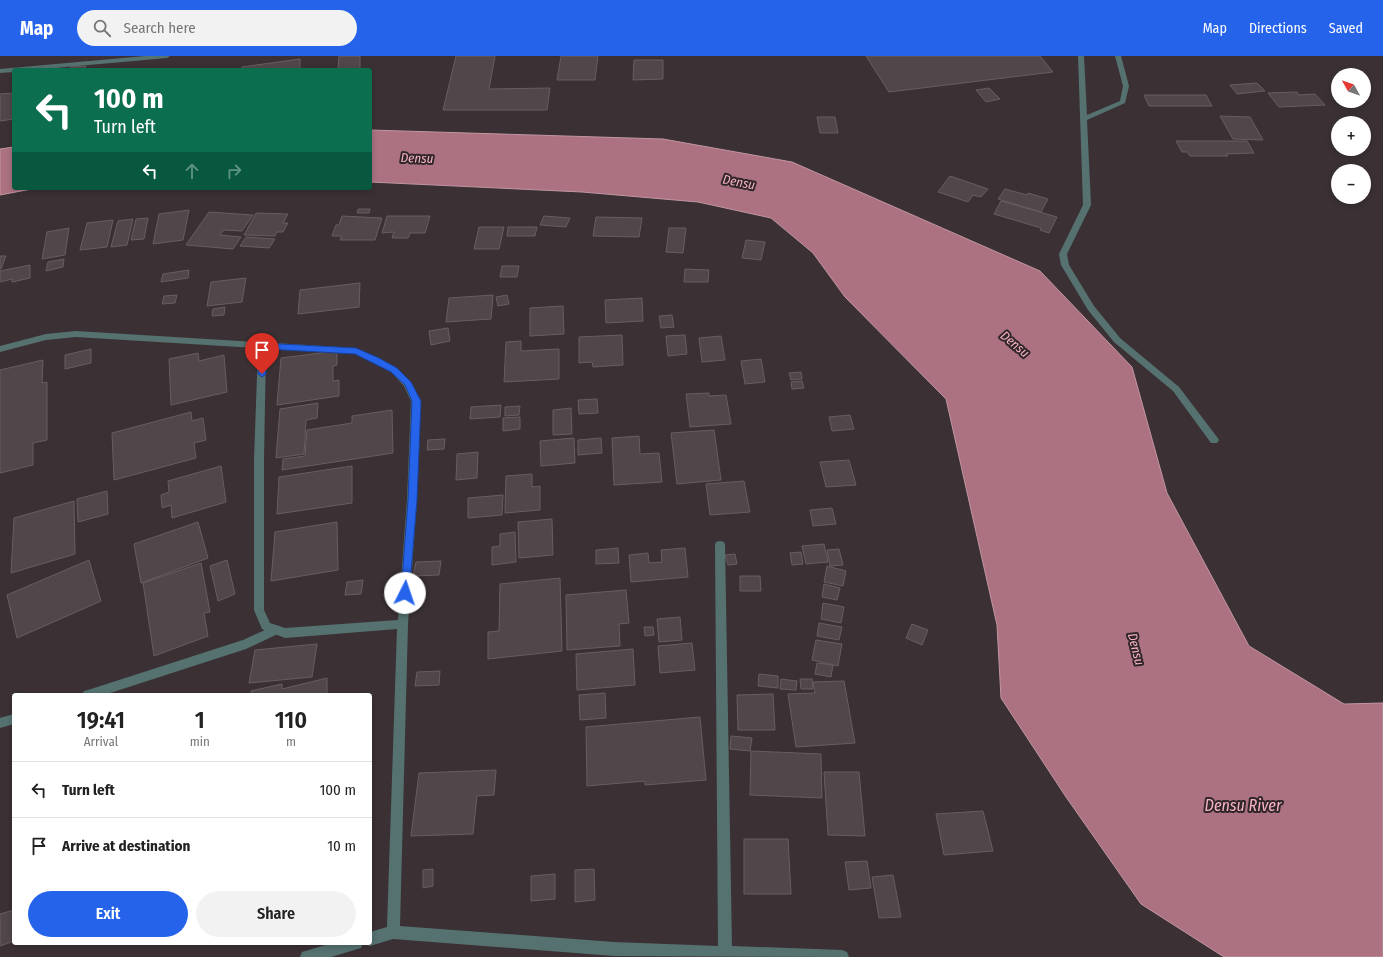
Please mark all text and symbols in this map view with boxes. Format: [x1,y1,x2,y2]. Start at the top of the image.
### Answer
search box [77,10,357,46]
text: Map [20,17,53,40]
icon: search [91,17,113,39]
text: Search here [123,19,196,37]
text: Map [1203,20,1227,37]
text: Directions [1249,20,1307,37]
text: Saved [1329,20,1363,37]
north arrow [1331,68,1371,108]
map controls [1331,68,1371,204]
text: 100 m [94,82,164,115]
icon: left [28,84,80,136]
text: Turn left [94,116,156,138]
button: + [1331,116,1371,156]
water label: Densu [400,150,434,166]
icon: left [139,160,161,182]
icon: ahead [181,160,203,182]
icon: right [223,160,245,182]
button: − [1331,164,1371,204]
water label: Densu [721,172,757,193]
water label: Densu [998,328,1033,360]
pin [245,333,279,374]
icon: arrive [251,339,273,361]
position arrow [384,572,426,614]
water label: Densu [1125,631,1147,667]
text: 19:41 [77,706,125,734]
text: 1 [195,706,205,734]
text: 110 [275,706,307,734]
text: Arrival [84,734,118,749]
text: min [190,734,210,749]
text: m [286,734,296,749]
icon: left [28,779,50,801]
text: Turn left [62,781,115,799]
text: 100 m [319,781,356,799]
water label: Densu River [1205,796,1282,815]
icon: arrive [28,835,50,857]
text: Arrive at destination [62,837,190,855]
text: 10 m [327,837,356,855]
button: Exit [28,891,188,937]
button: Share [196,891,356,937]

